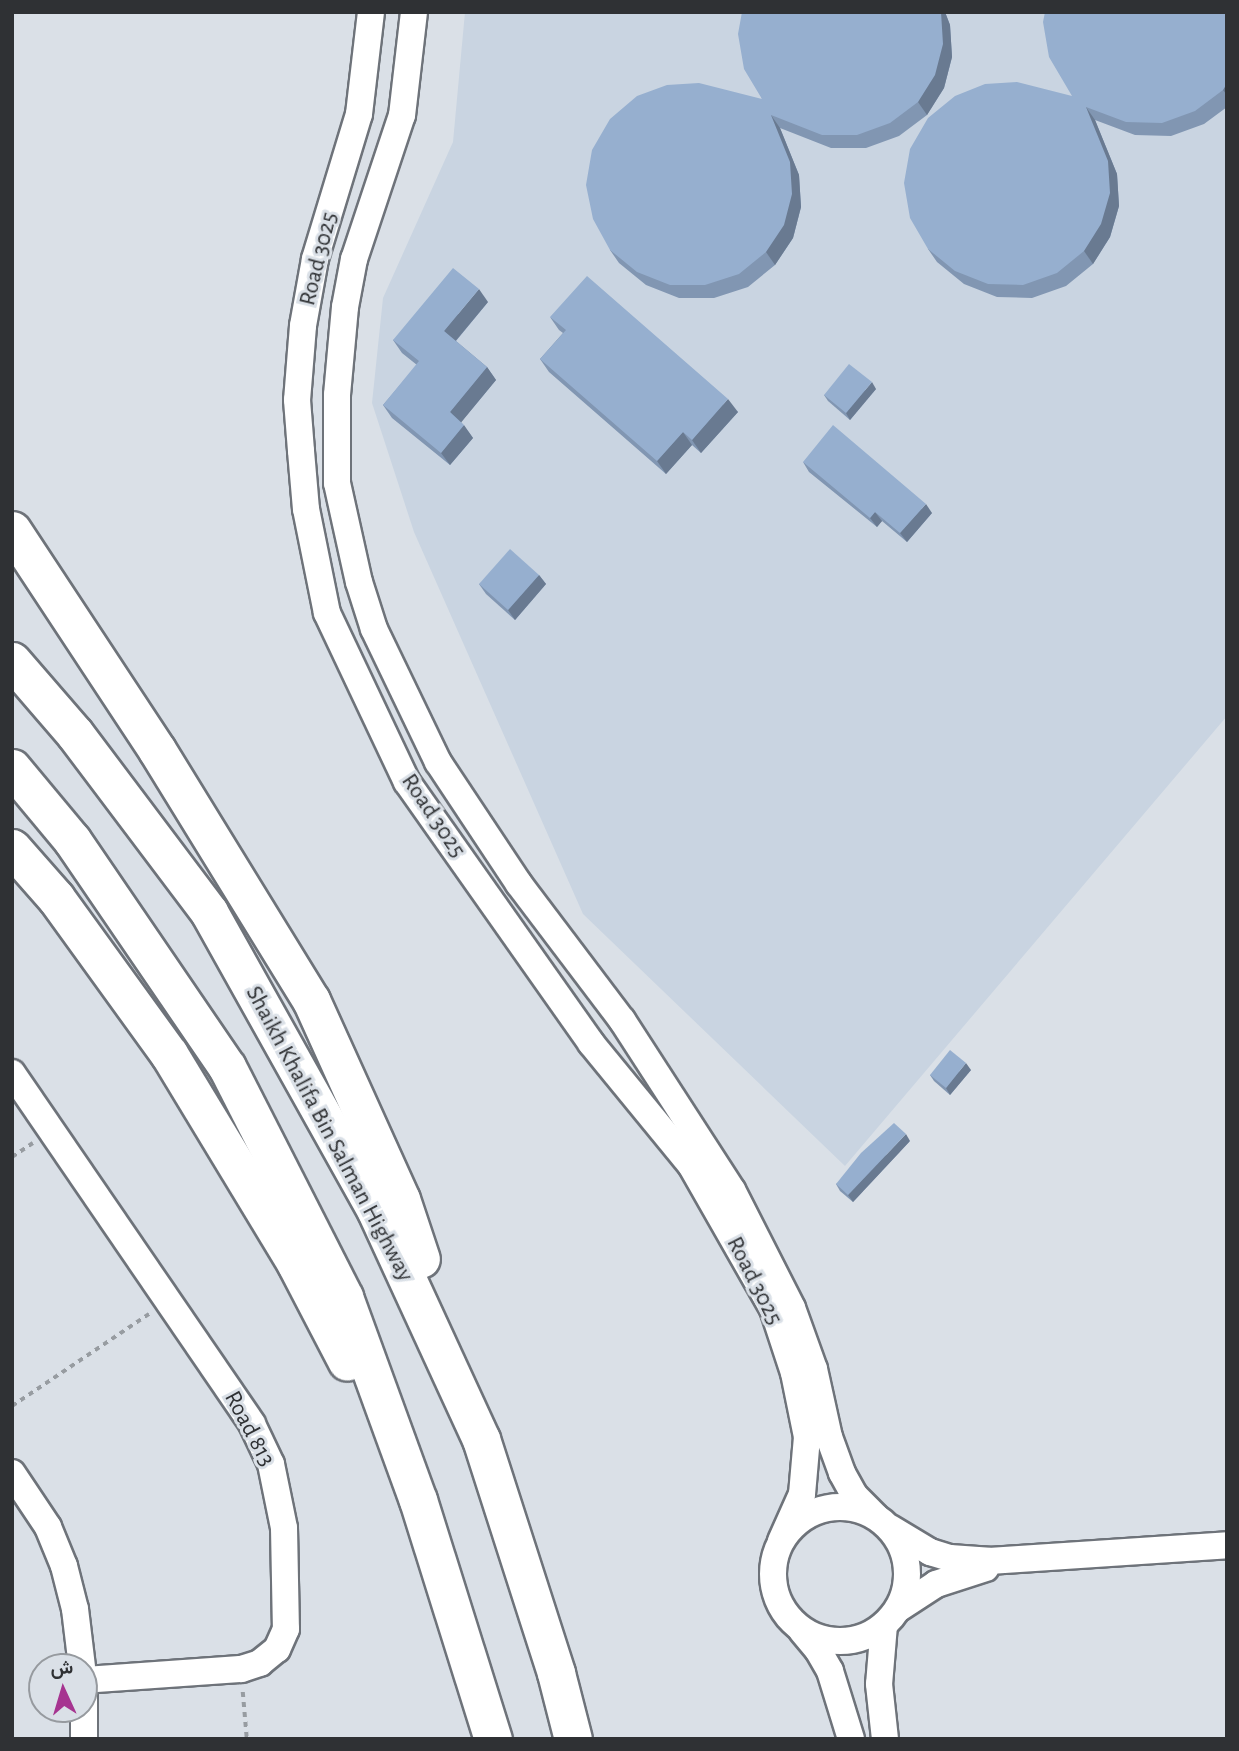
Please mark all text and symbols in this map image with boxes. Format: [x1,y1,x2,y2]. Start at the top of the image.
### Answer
street label: Road 3025 [294,209,344,309]
street label: Road 3025 [394,768,472,864]
street label: Shaikh Khalifa Bin Salman Highway [239,981,419,1287]
street label: Road 3025 [720,1232,788,1330]
street label: Road 813 [217,1386,281,1472]
north arrow [28,1653,98,1723]
text: ش [50,1658,74,1679]

